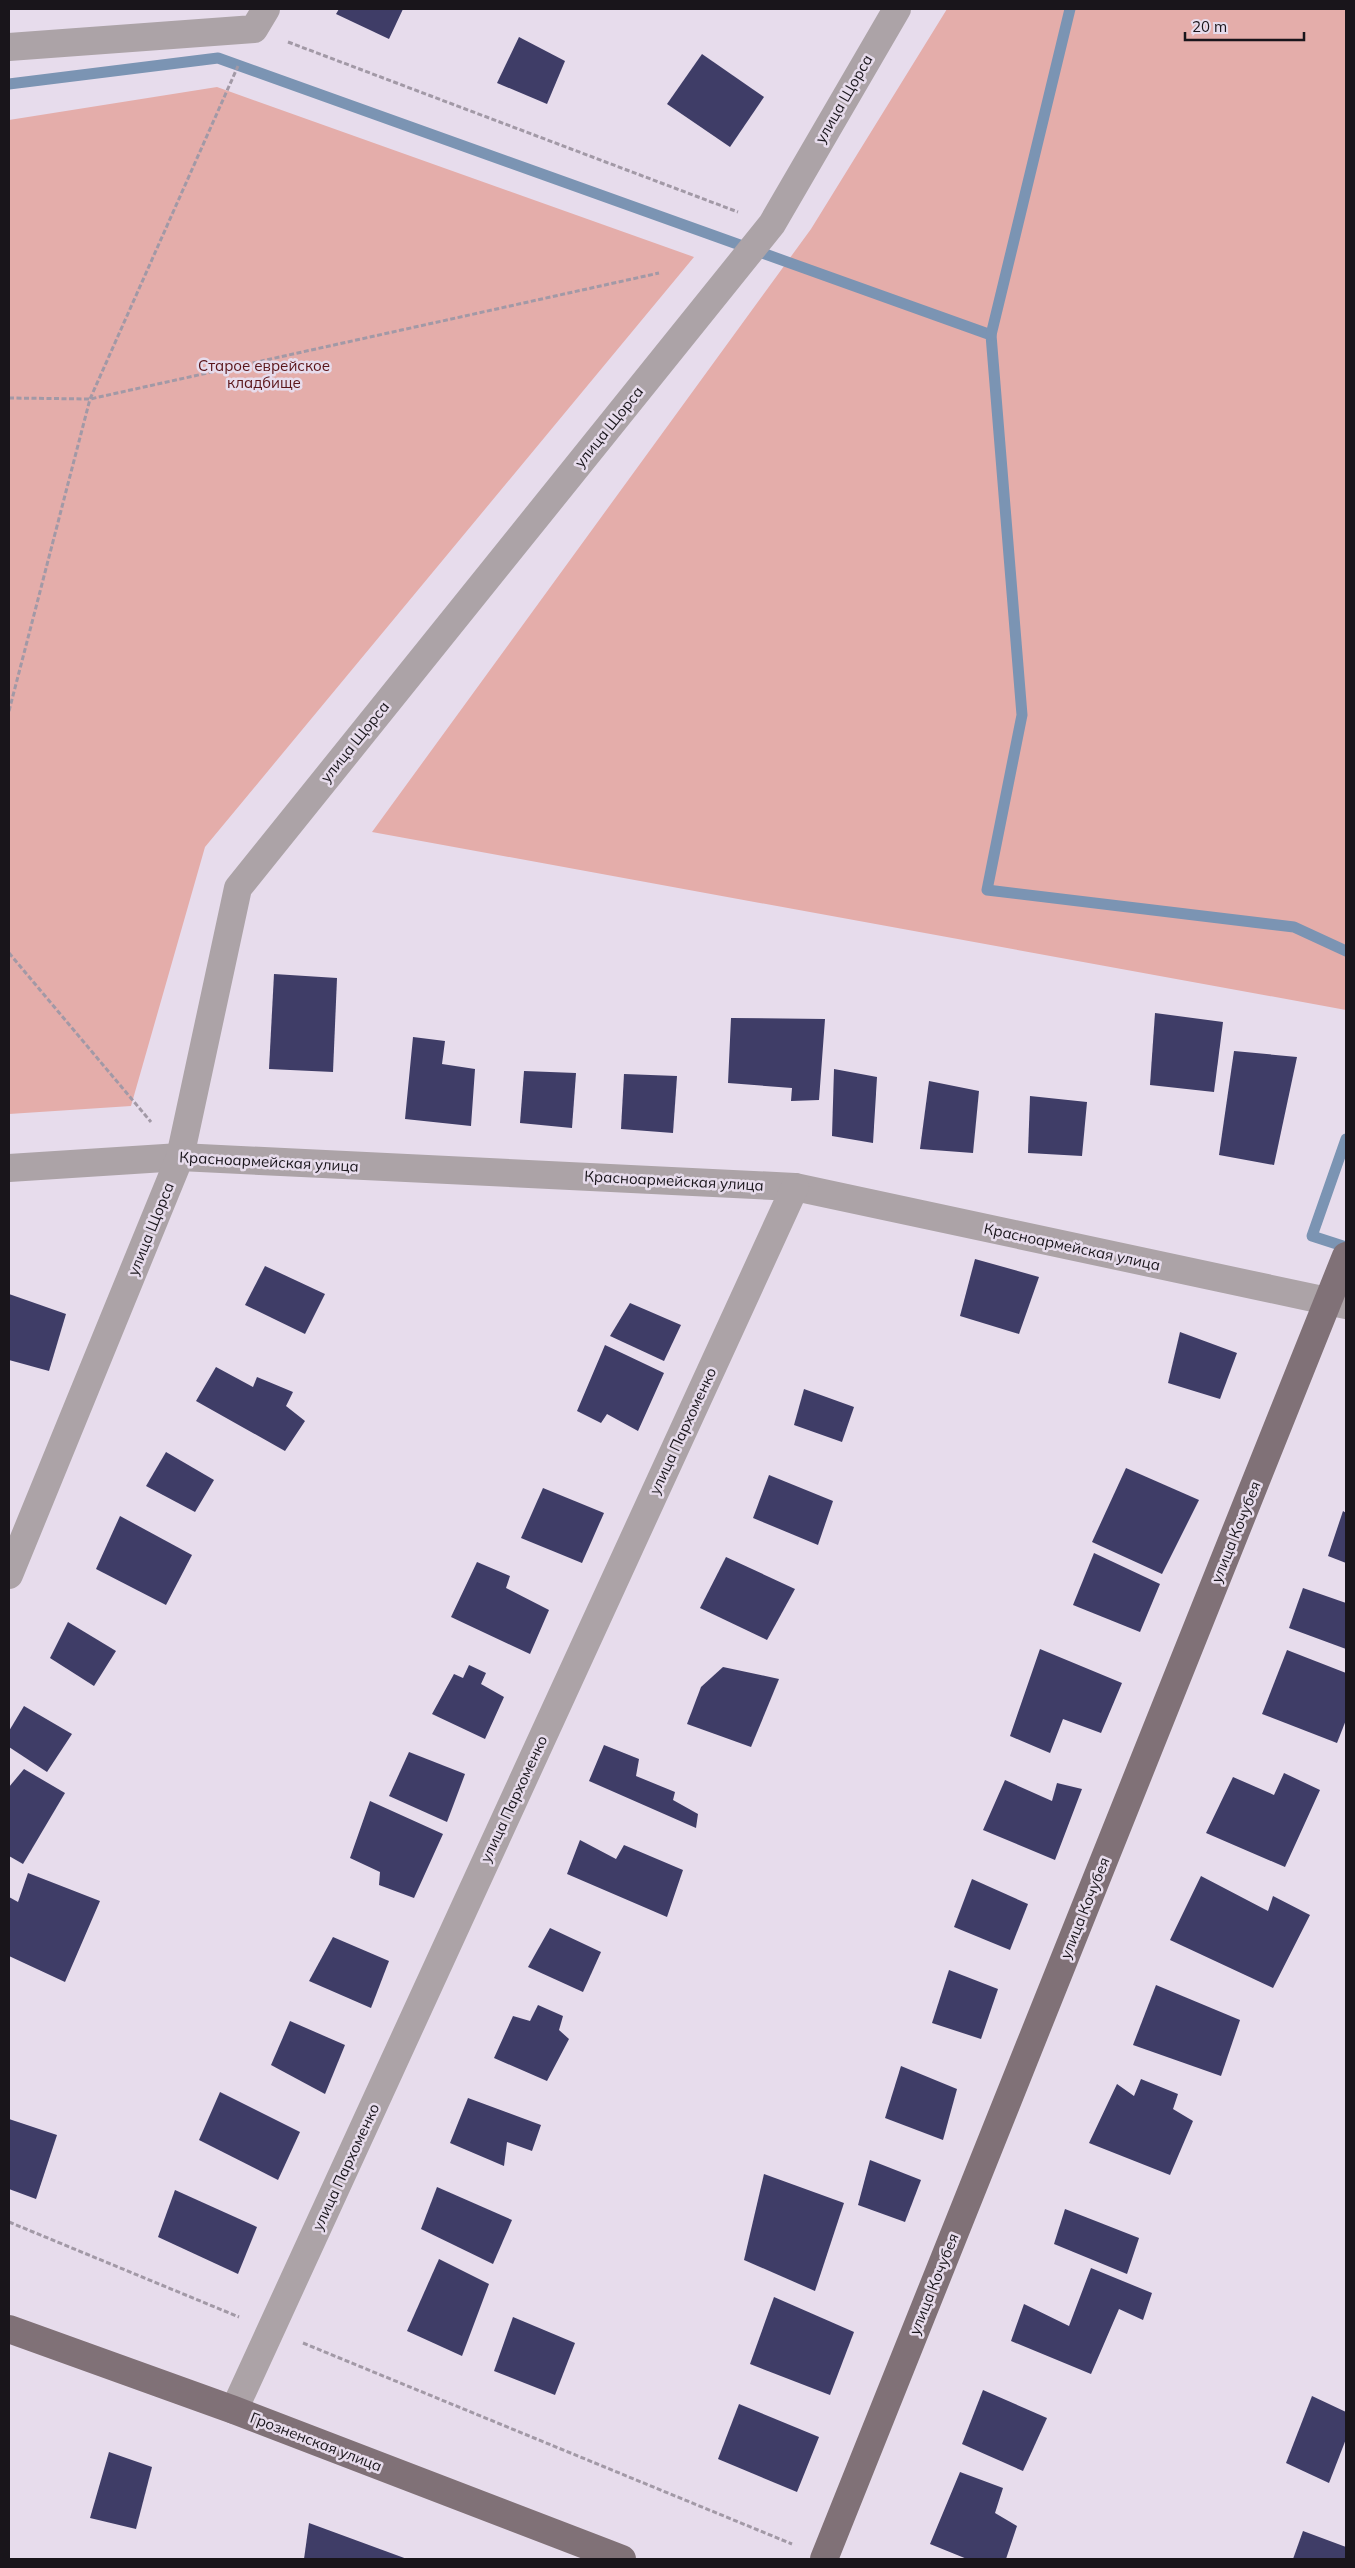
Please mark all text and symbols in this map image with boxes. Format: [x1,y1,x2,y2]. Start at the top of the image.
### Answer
scale bar [1185,10,1304,42]
text: 20 m [1192,17,1227,36]
street label: улица Щорса [811,51,877,146]
park label: Старое еврейское кладбище [198,356,330,392]
street label: улица Щорса [570,382,647,471]
street label: улица Щорса [316,697,393,786]
street label: Красноармейская улица [179,1147,359,1176]
street label: Красноармейская улица [584,1166,764,1195]
street label: улица Щорса [123,1179,178,1278]
street label: Красноармейская улица [982,1219,1162,1274]
street label: улица Пархоменко [645,1364,720,1497]
street label: улица Кочубея [1207,1478,1265,1585]
street label: улица Пархоменко [476,1732,551,1865]
street label: улица Кочубея [1056,1854,1114,1961]
street label: улица Пархоменко [308,2100,383,2233]
street label: улица Кочубея [905,2230,963,2337]
street label: Грозненская улица [248,2408,385,2475]

